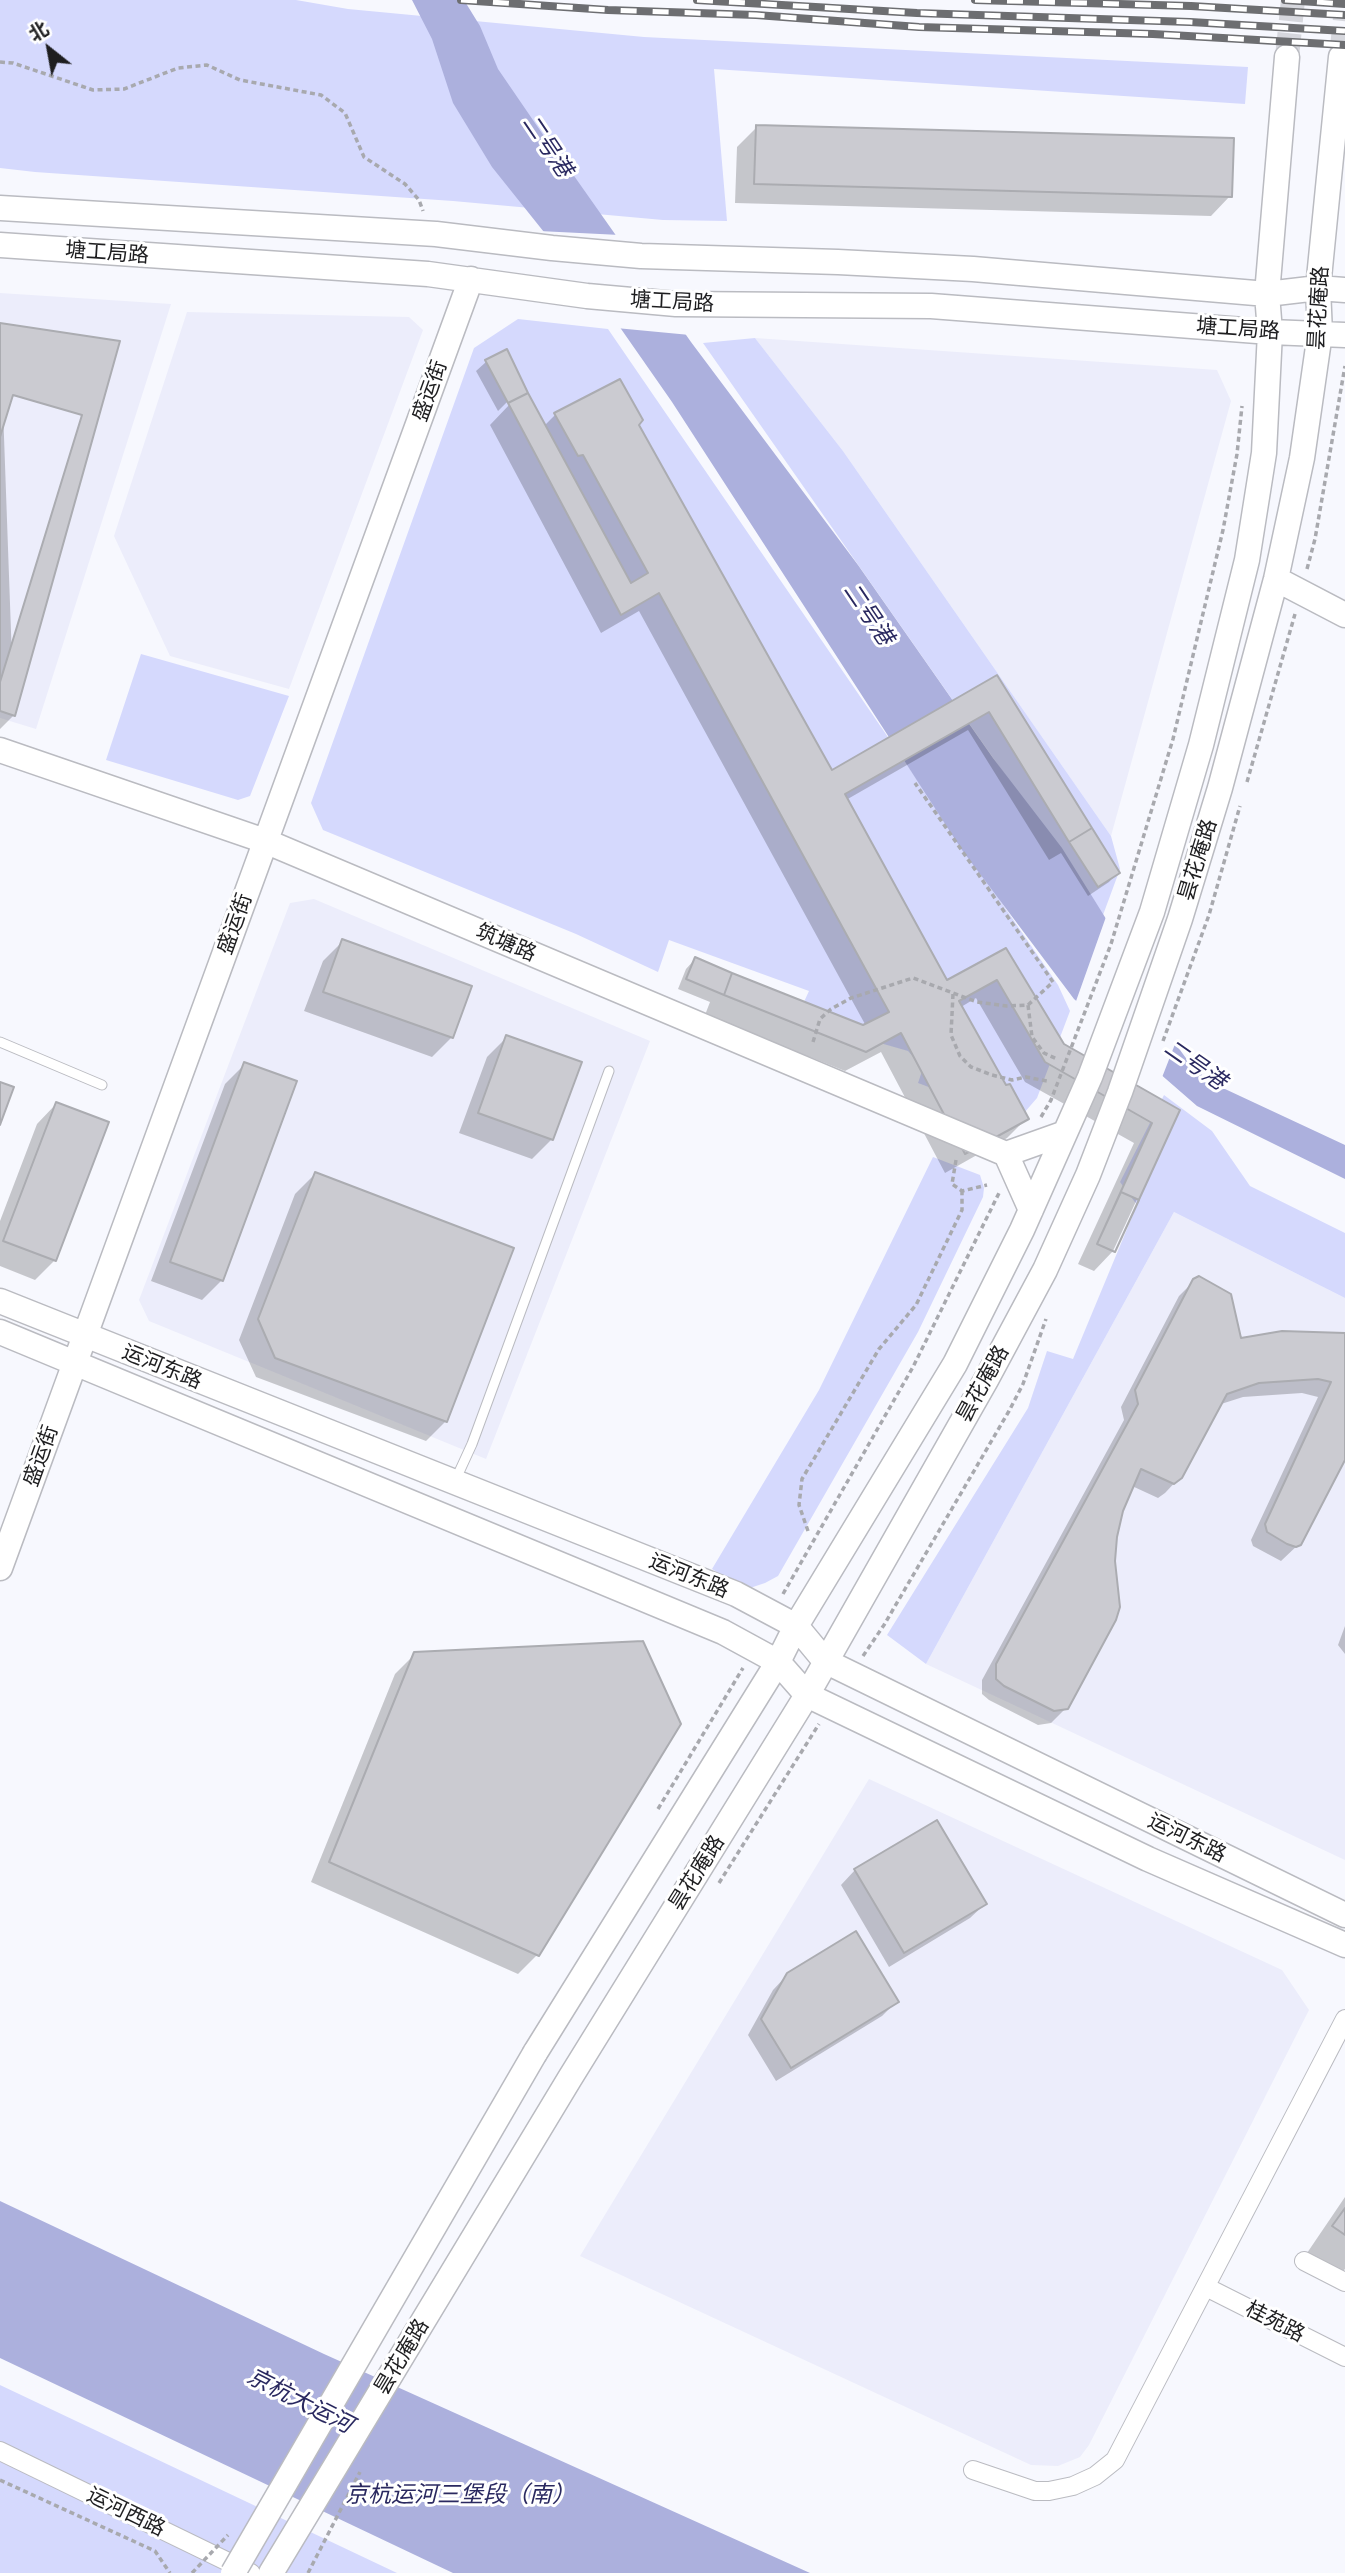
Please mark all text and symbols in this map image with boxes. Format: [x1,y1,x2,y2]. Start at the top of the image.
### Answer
north arrow [14,14,84,84]
text: 北 [24,17,52,45]
water label: 二号港 [516,110,578,182]
street label: 塘工局路 [64,238,150,268]
street label: 昙花庵路 [1304,265,1334,351]
street label: 塘工局路 [629,287,715,317]
street label: 塘工局路 [1195,314,1281,344]
street label: 盛运街 [407,357,453,425]
water label: 二号港 [837,578,899,650]
street label: 昙花庵路 [1174,816,1222,904]
street label: 盛运街 [212,890,258,958]
street label: 筑塘路 [472,919,540,967]
water label: 二号港 [1159,1034,1231,1096]
street label: 运河东路 [118,1340,206,1394]
street label: 昙花庵路 [952,1341,1014,1427]
street label: 盛运街 [18,1422,64,1490]
street label: 运河东路 [645,1549,733,1603]
street label: 运河东路 [1144,1808,1230,1868]
street label: 昙花庵路 [664,1831,730,1915]
street label: 桂苑路 [1241,2296,1309,2348]
street label: 昙花庵路 [370,2315,434,2399]
water label: 京杭大运河 [243,2363,357,2439]
water label: 京杭运河三堡段（南） [345,2481,575,2509]
street label: 运河西路 [83,2482,169,2542]

